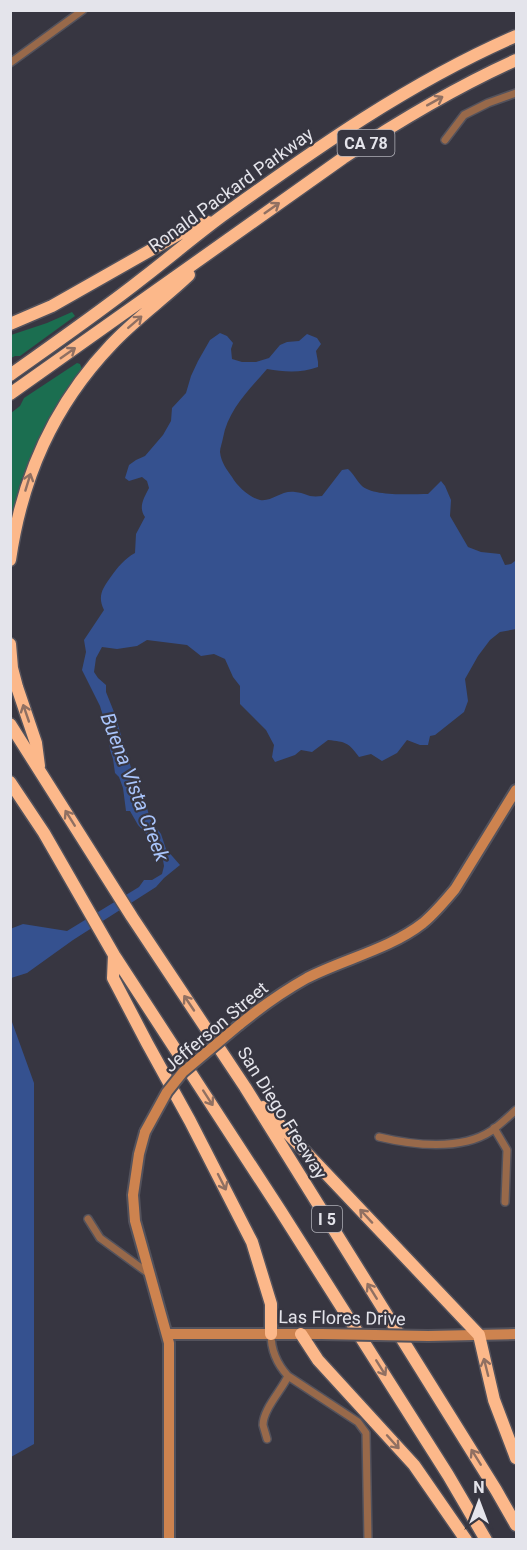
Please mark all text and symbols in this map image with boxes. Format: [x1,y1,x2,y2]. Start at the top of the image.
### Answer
one-way arrow [426,95,443,107]
street label: Ronald Packard Parkway [144,123,317,256]
road number: CA 78 [338,130,394,156]
one-way arrow [263,202,279,214]
one-way arrow [127,316,143,329]
one-way arrow [60,347,76,359]
one-way arrow [23,473,34,492]
one-way arrow [19,704,30,723]
water label: Buena Vista Creek [96,709,175,866]
one-way arrow [63,810,75,827]
street label: Jefferson Street [160,977,272,1076]
one-way arrow [183,995,195,1011]
street label: San Diego Freeway [233,1043,332,1183]
one-way arrow [202,1089,214,1106]
one-way arrow [216,1173,228,1190]
road number: I 5 [312,1206,342,1232]
one-way arrow [359,1208,374,1223]
one-way arrow [366,1283,378,1300]
street label: Las Flores Drive [278,1306,406,1329]
one-way arrow [480,1358,492,1377]
one-way arrow [374,1360,387,1377]
one-way arrow [386,1435,400,1450]
one-way arrow [469,1449,481,1466]
north arrow [449,1472,509,1532]
text: N [473,1478,485,1497]

